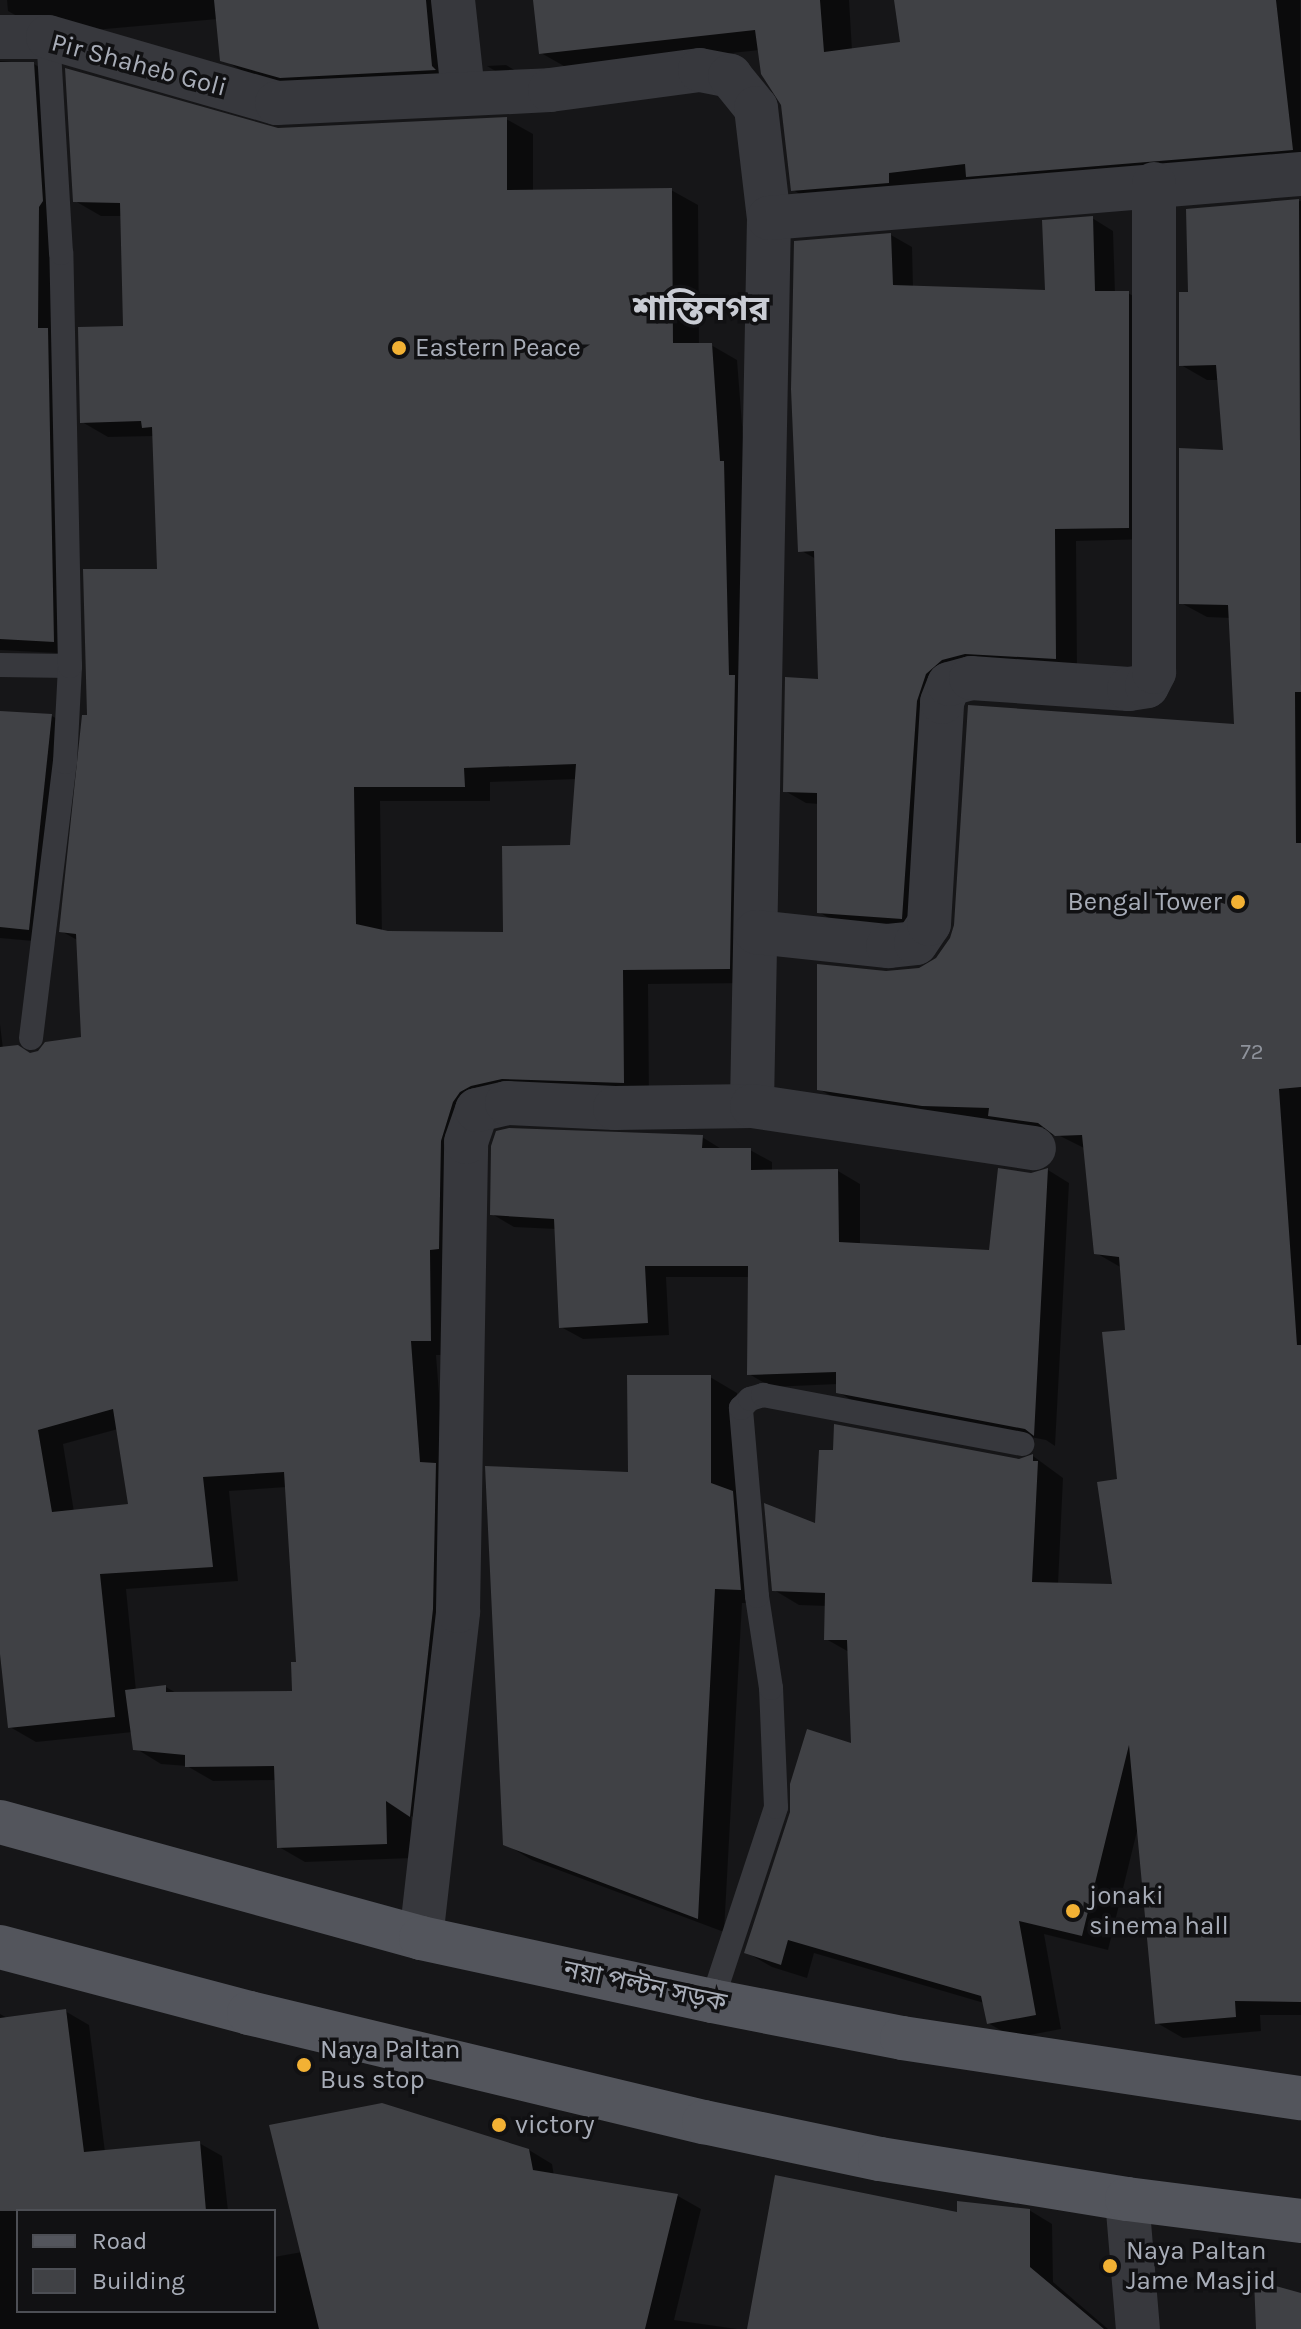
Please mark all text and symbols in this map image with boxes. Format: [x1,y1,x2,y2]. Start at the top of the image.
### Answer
street label: Pir Shaheb Goli [48,27,230,103]
district label: শান্তিনগর [633,290,769,330]
place label: Eastern Peace [415,332,581,364]
marker: Eastern Peace [390,339,408,357]
place label: Bengal Tower [1068,886,1222,918]
marker: Bengal Tower [1229,893,1247,911]
house number: 72 [1240,1040,1264,1066]
place label: jonaki sinema hall [1089,1880,1229,1942]
marker: jonaki sinema hall [1064,1902,1082,1920]
street label: নয়া পল্টন সড়ক [561,1954,729,2018]
place label: Naya Paltan Bus stop [320,2034,460,2096]
marker: Naya Paltan Bus stop [295,2056,313,2074]
place label: victory [515,2109,595,2141]
marker: victory [490,2116,508,2134]
legend [16,2209,276,2313]
text: Road [92,2227,147,2255]
place label: Naya Paltan Jame Masjid [1126,2235,1276,2296]
marker: Naya Paltan Jame Masjid [1101,2257,1119,2275]
text: Building [92,2267,185,2295]

